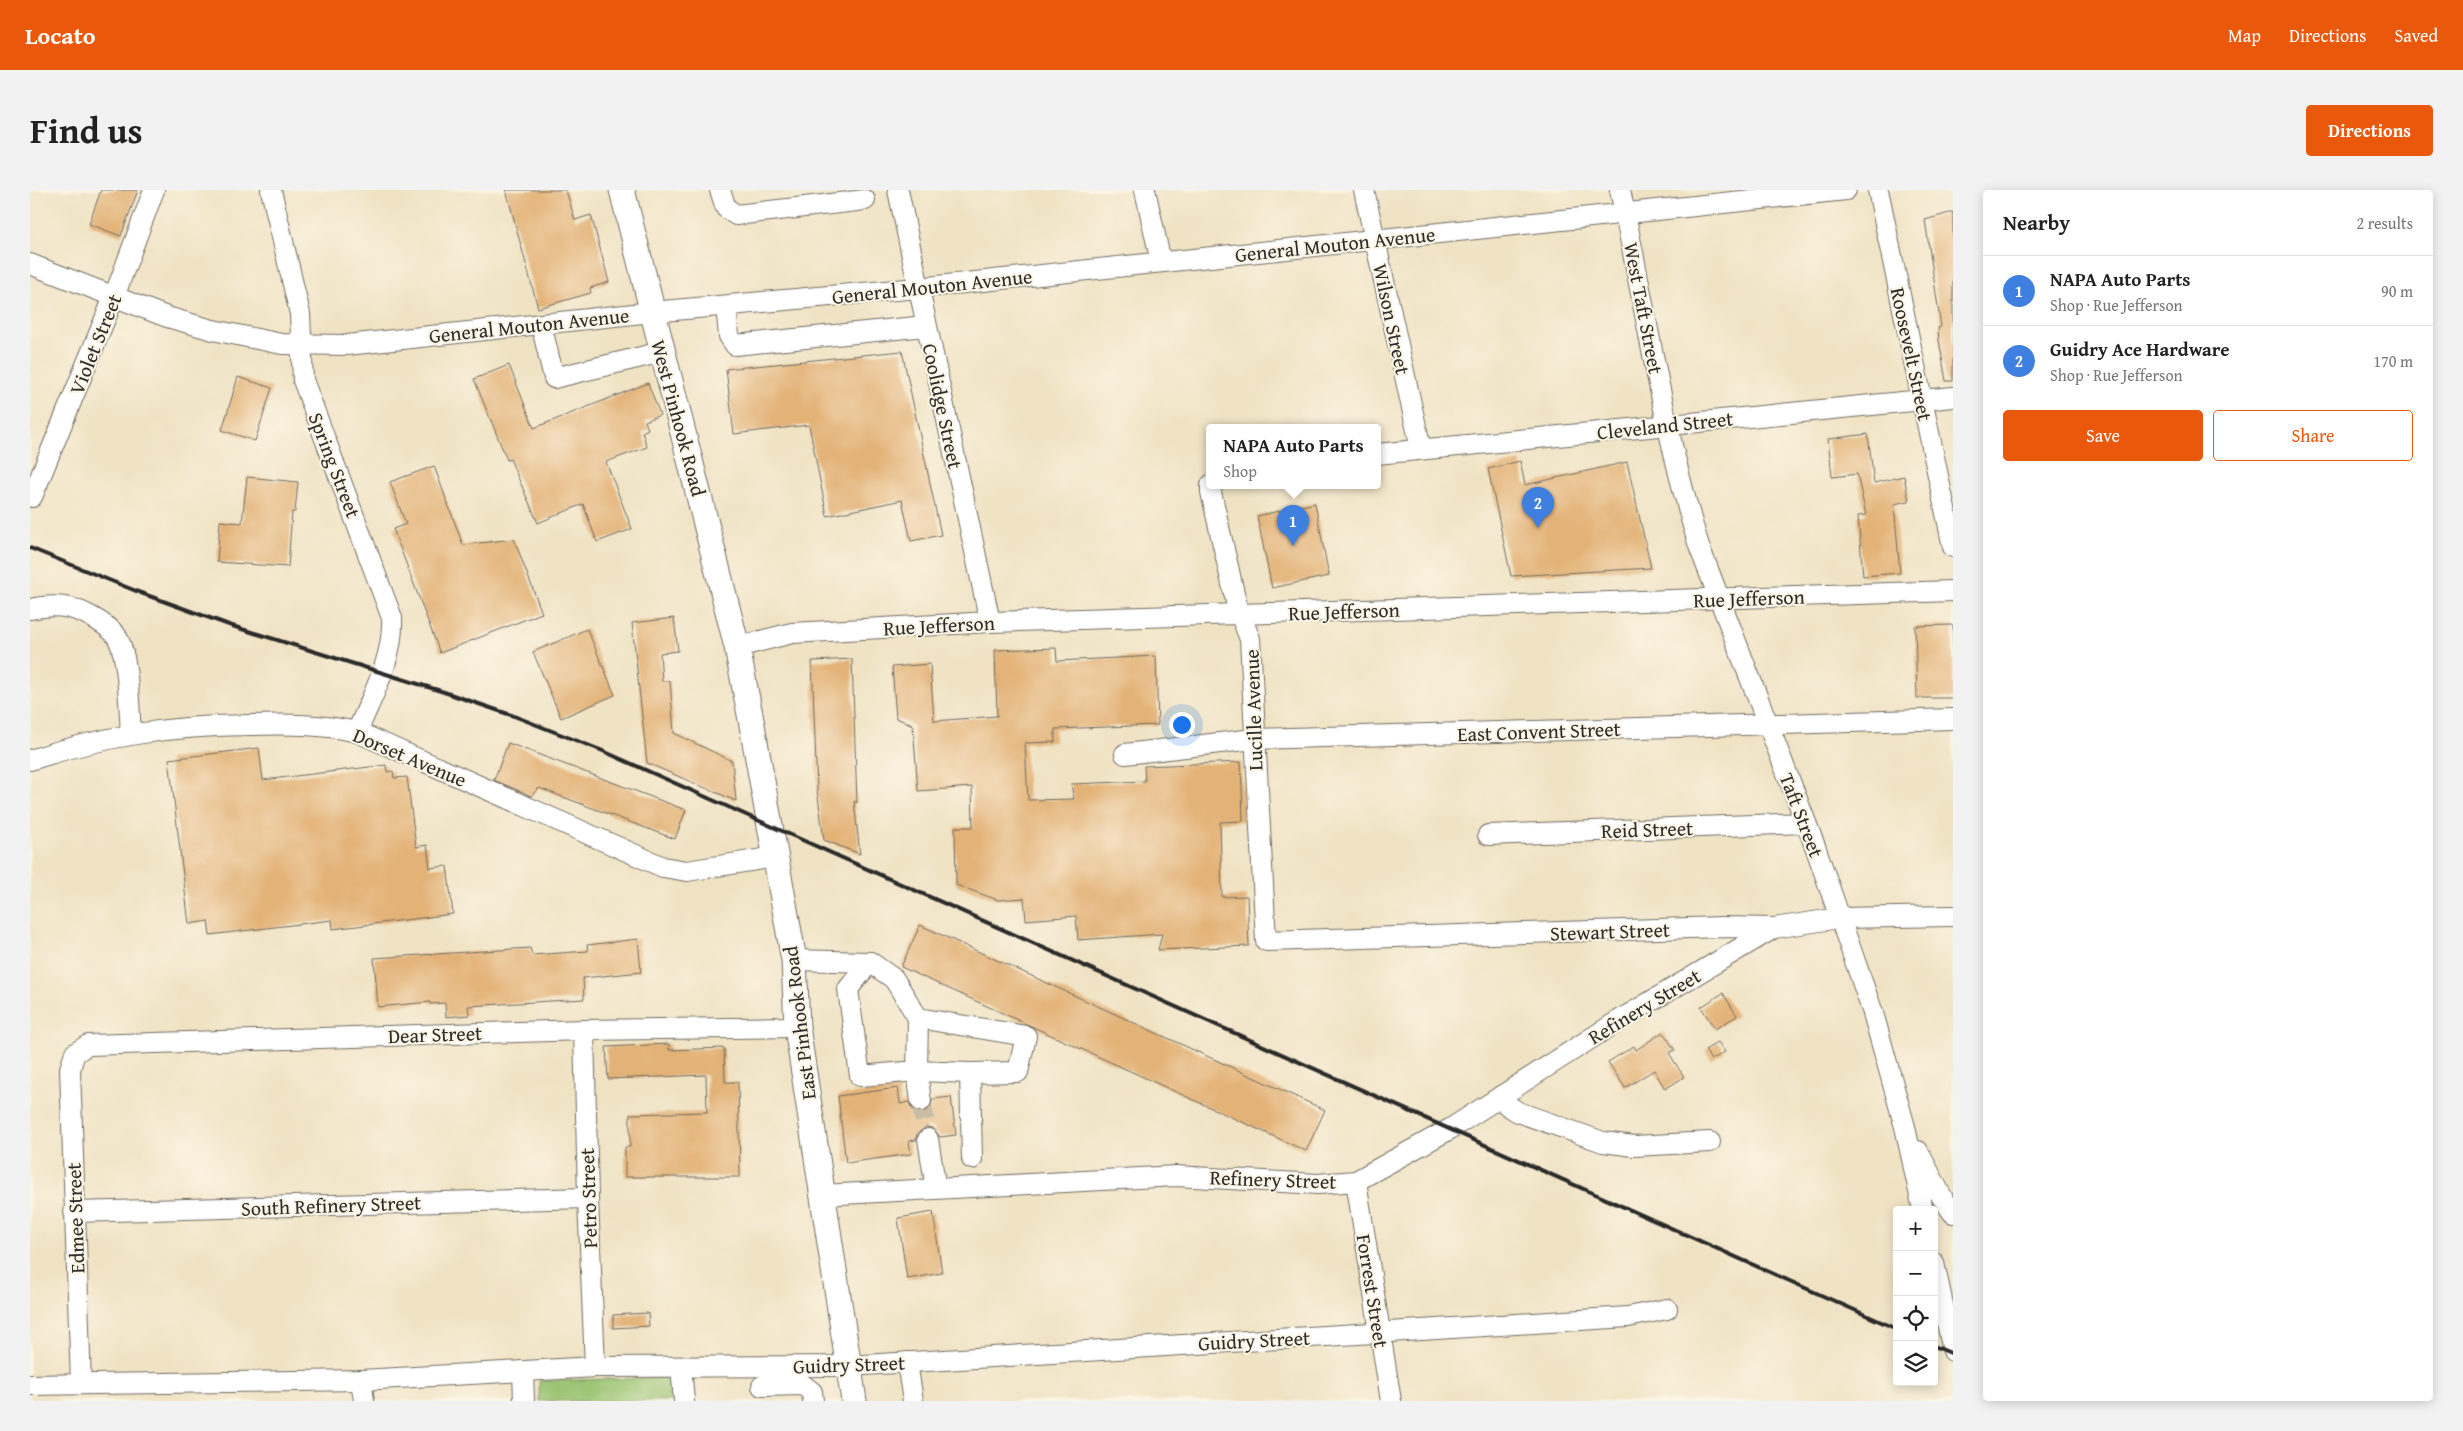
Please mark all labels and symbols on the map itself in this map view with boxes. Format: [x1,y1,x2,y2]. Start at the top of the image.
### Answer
street label: General Mouton Avenue [1233,219,1437,269]
street label: West Taft Street [1617,240,1671,376]
street label: General Mouton Avenue [830,261,1034,311]
street label: Wilson Street [1366,261,1418,377]
street label: Roosevelt Street [1884,285,1940,423]
street label: Violet Street [62,289,128,399]
street label: General Mouton Avenue [427,300,631,350]
street label: West Pinhook Road [644,337,714,500]
street label: Coolidge Street [916,341,970,471]
street label: Cleveland Street [1595,403,1735,447]
street label: Spring Street [302,408,368,522]
pin: 2 [1522,487,1554,528]
pin: 1 [1277,505,1309,546]
street label: Rue Jefferson [1693,582,1805,614]
street label: Rue Jefferson [1288,595,1400,627]
street label: Rue Jefferson [882,608,996,642]
street label: Lucille Avenue [1236,649,1270,771]
your location [1169,712,1195,738]
street label: East Convent Street [1457,714,1621,748]
street label: Dorset Avenue [349,720,471,794]
street label: Taft Street [1773,769,1831,861]
street label: Reid Street [1600,813,1694,845]
street label: Stewart Street [1550,914,1670,948]
street label: East Pinhook Road [775,944,823,1102]
street label: Refinery Street [1582,961,1706,1051]
street label: Dear Street [387,1018,483,1050]
street label: Petro Street [572,1147,604,1249]
street label: Edmee Street [59,1162,91,1274]
street label: Refinery Street [1209,1162,1337,1196]
street label: South Refinery Street [240,1187,422,1223]
street label: Forrest Street [1350,1232,1396,1350]
street label: Guidry Street [1197,1323,1311,1357]
street label: Guidry Street [792,1348,906,1380]

